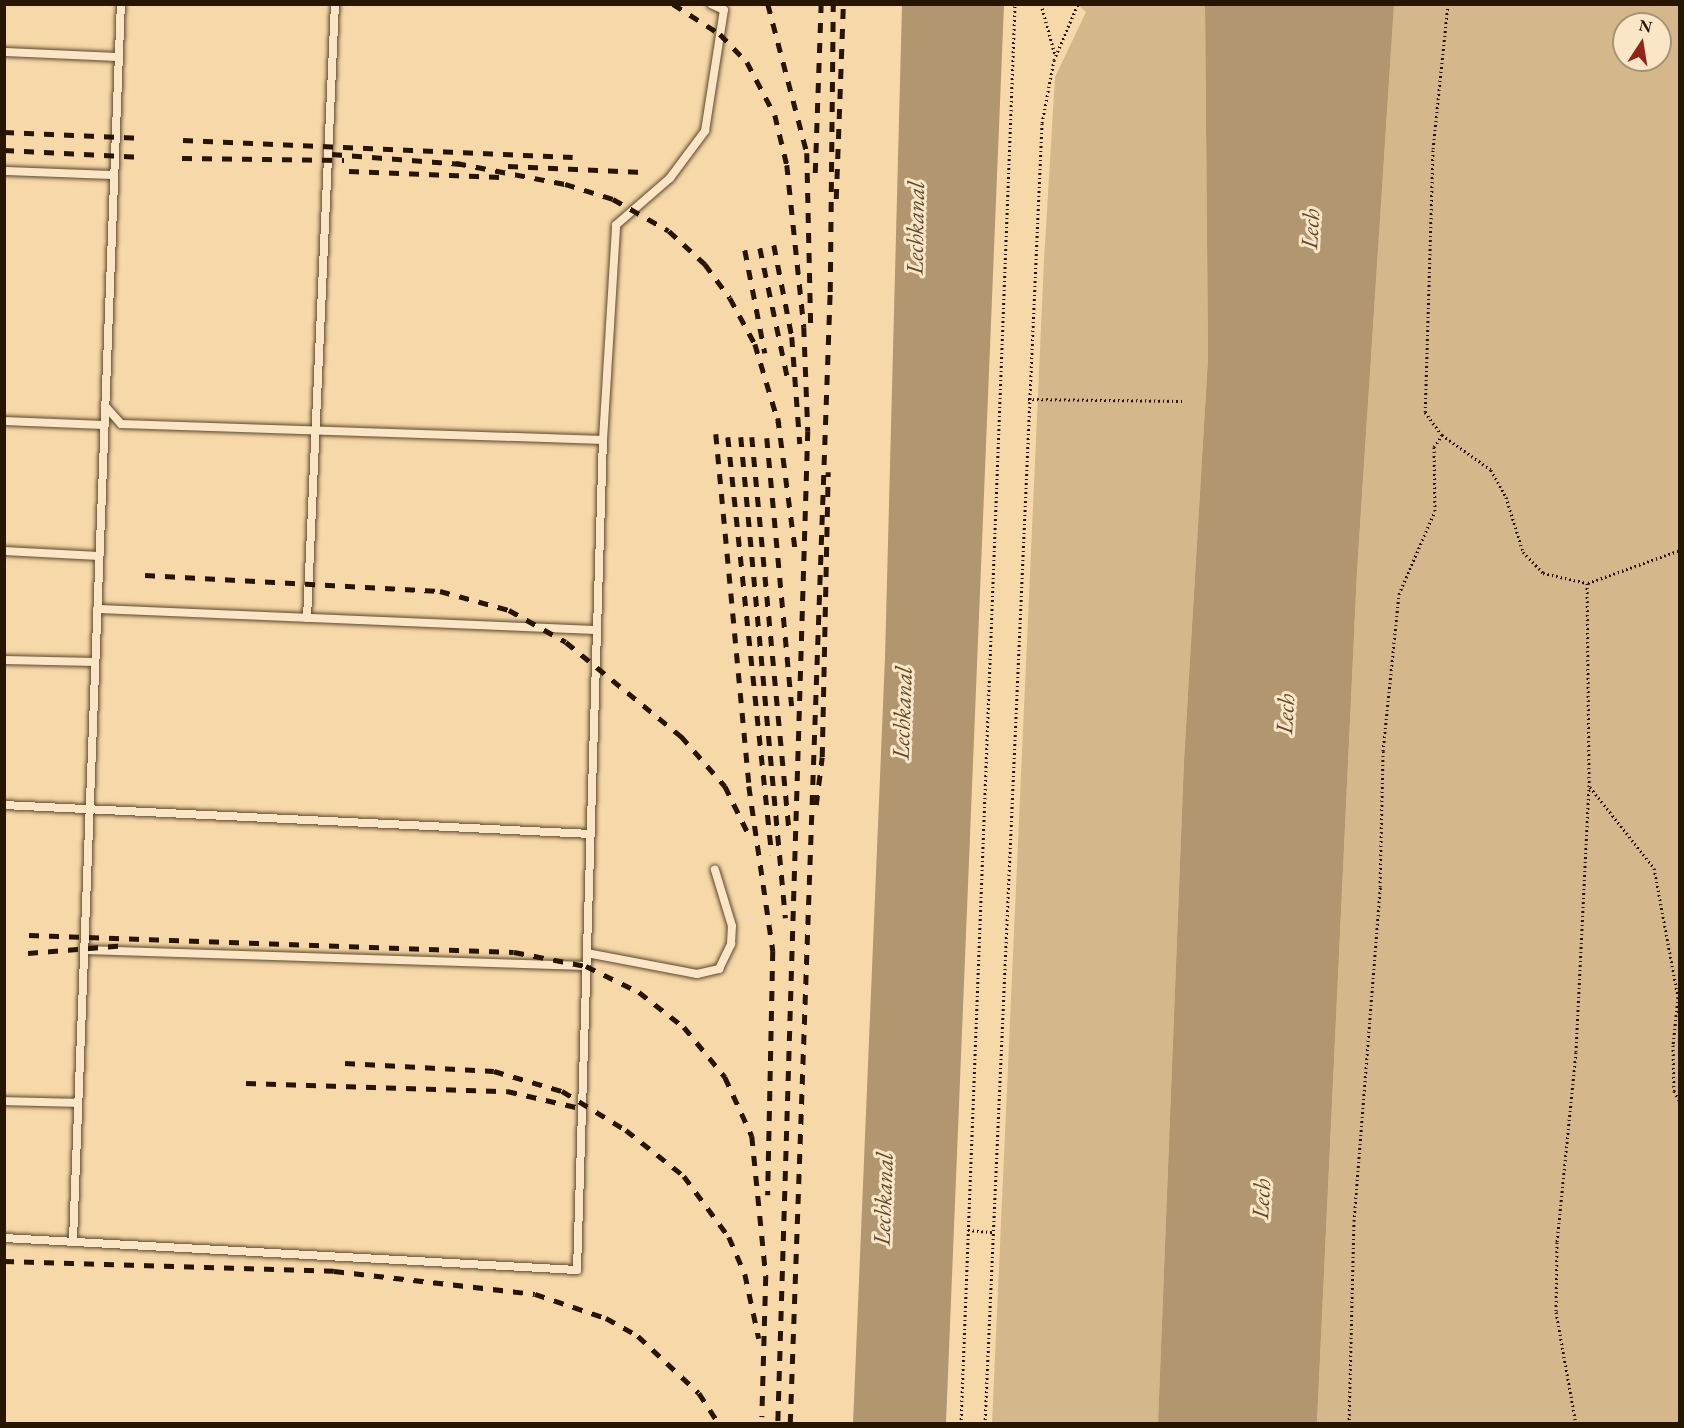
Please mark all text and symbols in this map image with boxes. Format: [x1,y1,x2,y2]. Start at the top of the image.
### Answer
north arrow [1612,12,1672,72]
text: N [1637,14,1654,37]
water label: Lechkanal [900,181,930,275]
water label: Lech [1295,208,1325,250]
water label: Lechkanal [886,666,918,760]
water label: Lech [1270,693,1300,735]
water label: Lechkanal [867,1152,899,1246]
water label: Lech [1246,1178,1276,1220]

